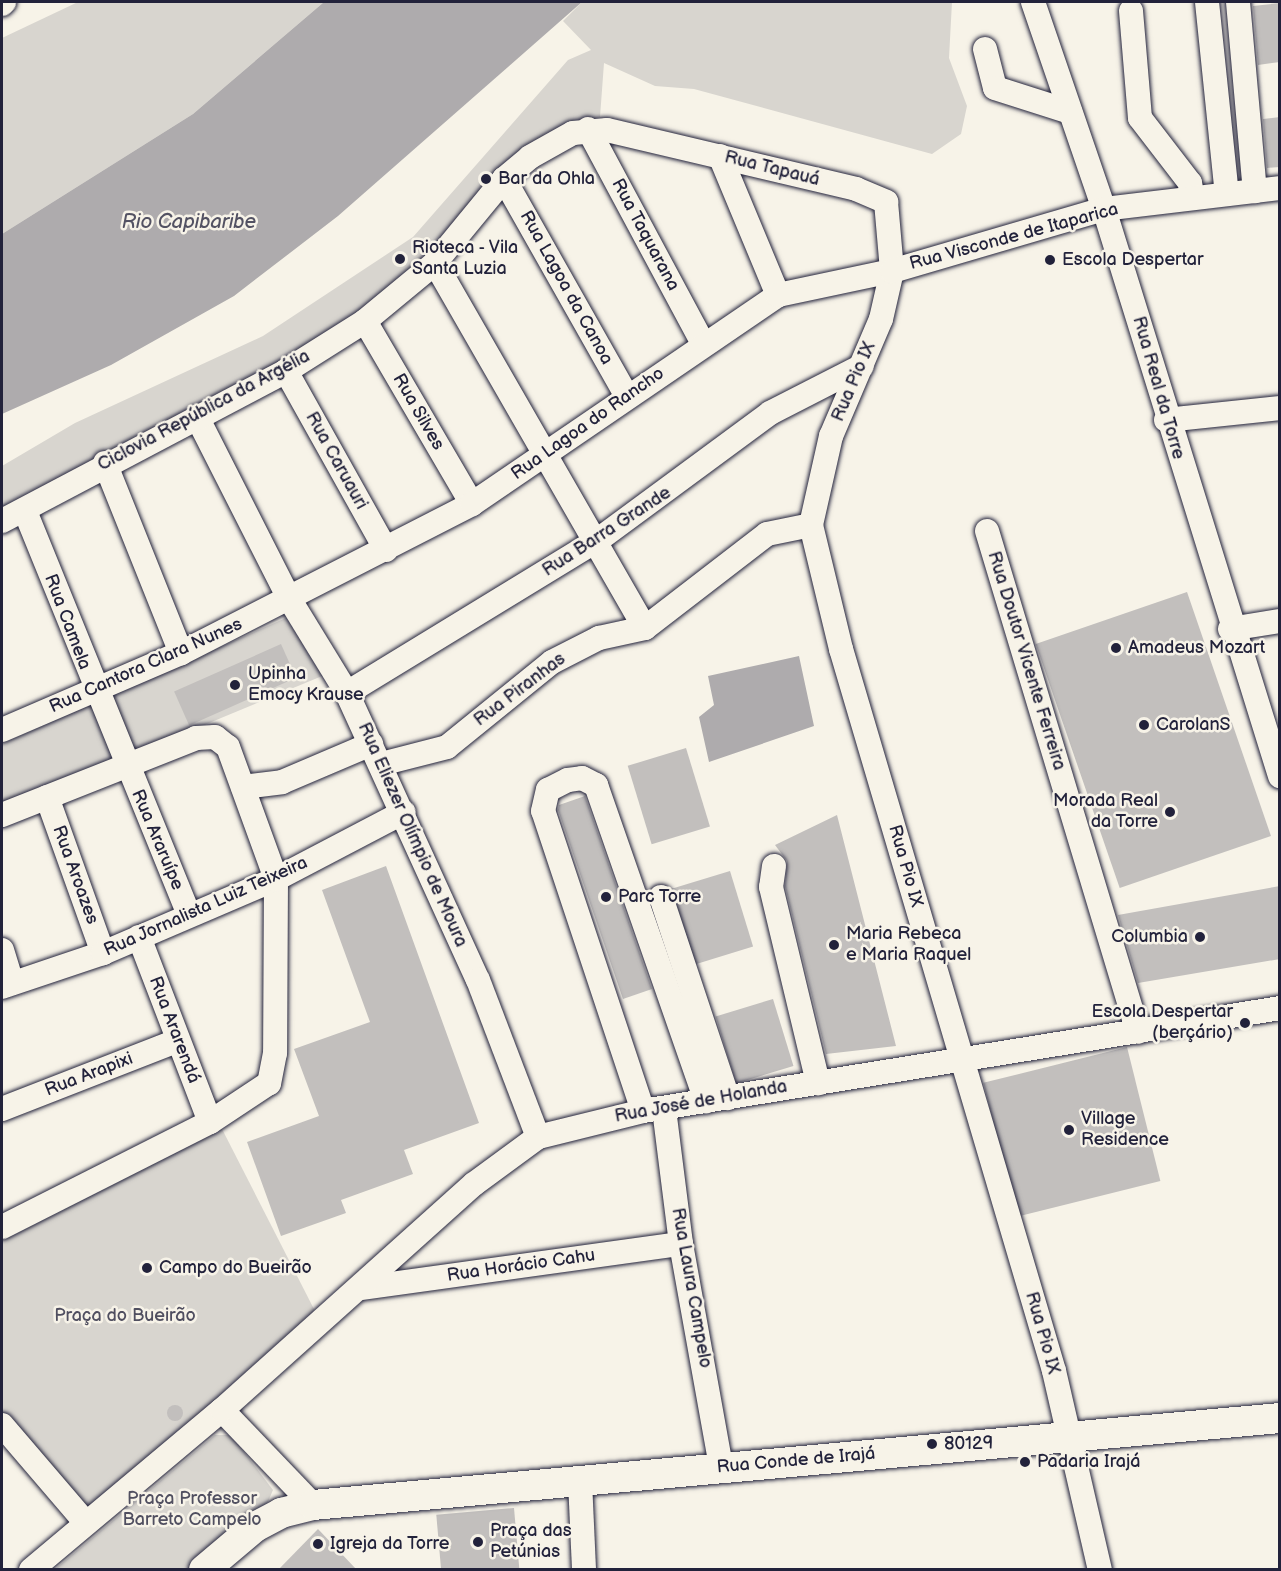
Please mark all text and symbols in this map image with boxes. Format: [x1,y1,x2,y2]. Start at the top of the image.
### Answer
street label: Rua Tapauá [722,147,822,191]
place label: Bar da Ohla [498,168,595,190]
marker: Bar da Ohla [479,172,493,186]
street label: Rua Taquarana [606,175,684,295]
street label: Rua Visconde de Itaparica [907,199,1121,275]
street label: Rua Lagoa da Canoa [515,207,617,369]
water label: Rio Capibaribe [122,210,256,234]
place label: Rioteca - Vila Santa Luzia [412,238,520,280]
place label: Escola Despertar [1062,249,1203,271]
marker: Rioteca - Vila Santa Luzia [393,252,407,266]
marker: Escola Despertar [1043,253,1057,267]
street label: Rua Real da Torre [1127,314,1189,462]
street label: Rua Pio IX [828,339,880,425]
street label: Ciclovia República da Argélia [94,346,314,476]
street label: Rua Lagoa do Rancho [507,363,669,485]
street label: Rua Silves [387,370,449,454]
street label: Rua Caruauri [300,408,372,514]
street label: Rua Barra Grande [539,482,675,582]
street label: Rua Doutor Vicente Ferreira [982,549,1070,773]
street label: Rua Camela [39,571,95,673]
street label: Rua Cantora Clara Nunes [46,614,246,718]
place label: Amadeus Mozart [1128,637,1265,659]
marker: Amadeus Mozart [1109,641,1123,655]
street label: Rua Piranhas [470,649,570,731]
place label: Upinha Emocy Krause [248,664,365,706]
marker: Upinha Emocy Krause [226,676,244,694]
place label: CarolanS [1156,714,1230,736]
marker: CarolanS [1137,718,1151,732]
street label: Rua Eliezer Olímpio de Moura [353,719,471,951]
street label: Rua Araruípe [126,786,188,894]
place label: Morada Real da Torre [1053,791,1158,834]
marker: Morada Real da Torre [1163,805,1177,819]
street label: Rua Aroazes [47,823,103,927]
street label: Rua Pio IX [883,823,927,909]
street label: Rua Jornalista Luiz Teixeira [100,852,312,962]
place label: Parc Torre [618,886,702,908]
marker: Parc Torre [599,890,613,904]
place label: Maria Rebeca e Maria Raquel [846,924,971,966]
place label: Columbia [1111,926,1188,948]
marker: Columbia [1193,930,1207,944]
marker: Maria Rebeca e Maria Raquel [827,938,841,952]
street label: Rua Ararendá [144,974,204,1086]
place label: Escola Despertar (berçário) [1092,1002,1233,1044]
marker: Escola Despertar (berçário) [1238,1016,1252,1030]
street label: Rua Arapixi [42,1048,136,1102]
street label: Rua José de Holanda [613,1076,789,1128]
place label: Village Residence [1081,1109,1169,1152]
marker: Village Residence [1062,1123,1076,1137]
street label: Rua Laura Campelo [666,1206,716,1370]
street label: Rua Horácio Cahu [446,1245,596,1287]
place label: Campo do Bueirão [159,1257,312,1279]
marker: Campo do Bueirão [140,1261,154,1275]
street label: Rua Pio IX [1020,1290,1064,1376]
park label: Praça do Bueirão [54,1305,196,1327]
place label: 80129 [944,1433,993,1455]
marker: 80129 [925,1437,939,1451]
street label: Rua Conde de Irajá [716,1443,876,1479]
place label: Padaria Irajá [1037,1451,1140,1473]
marker: Padaria Irajá [1018,1455,1032,1469]
park label: Praça Professor Barreto Campelo [123,1489,261,1532]
place label: Praça das Petúnias [490,1521,572,1564]
place label: Igreja da Torre [330,1533,450,1555]
marker: Praça das Petúnias [471,1535,485,1549]
marker: Igreja da Torre [311,1537,325,1551]

